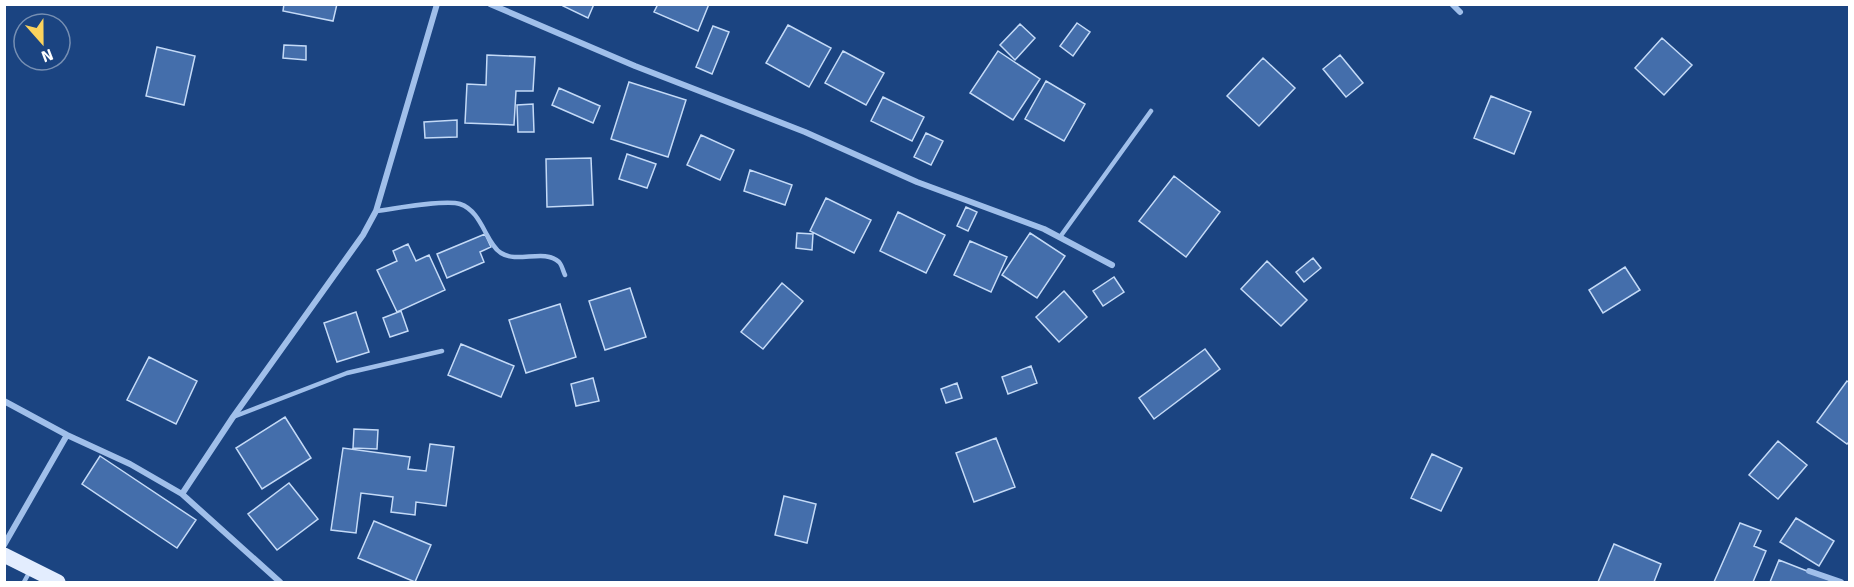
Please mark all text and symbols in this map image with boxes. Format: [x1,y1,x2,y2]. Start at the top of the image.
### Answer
north arrow [12,12,72,72]
text: N [38,44,56,66]

